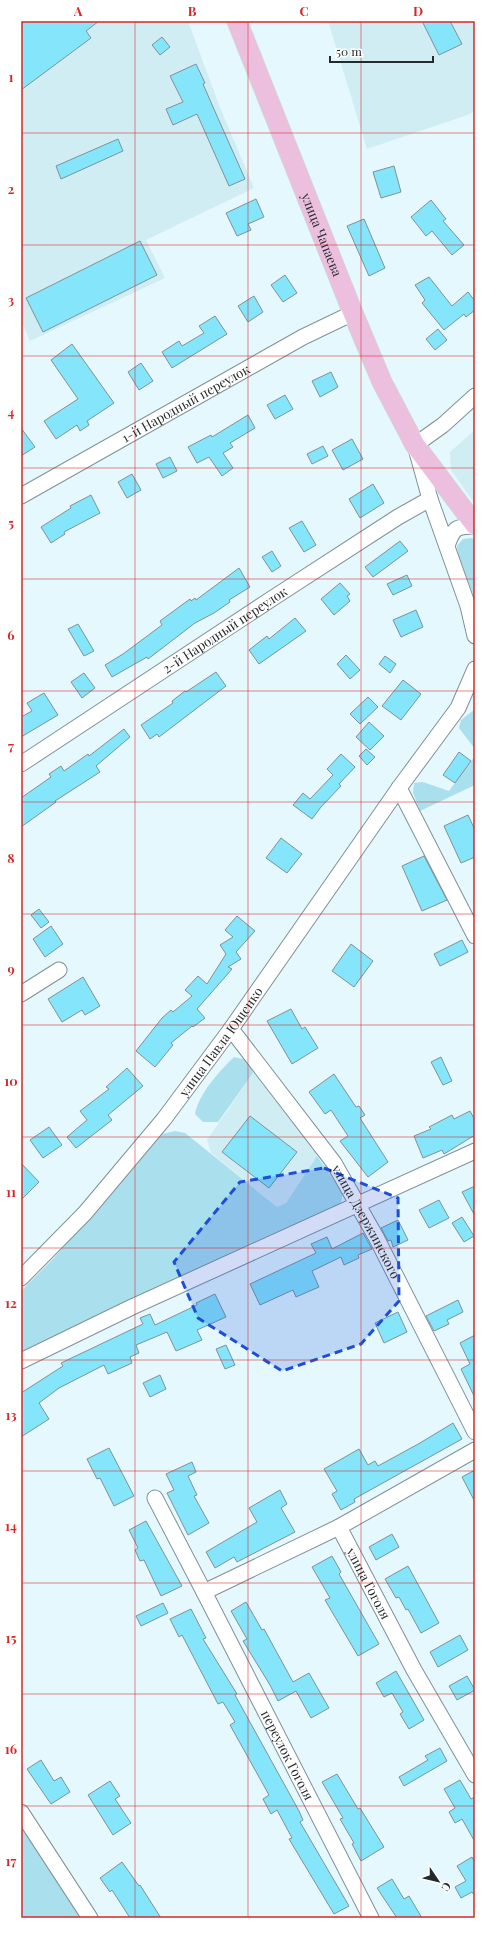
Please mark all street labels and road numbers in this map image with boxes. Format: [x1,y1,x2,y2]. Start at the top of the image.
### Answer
street label: улица Чапаева [298,190,347,279]
street label: 1-й Народный переулок [118,360,253,446]
street label: 2-й Народный переулок [159,582,291,677]
street label: улица Павла Ющенко [174,983,266,1100]
street label: улица Дзержинского [328,1160,405,1281]
street label: улица Гоголя [343,1544,395,1622]
street label: переулок Гоголя [258,1707,318,1803]

